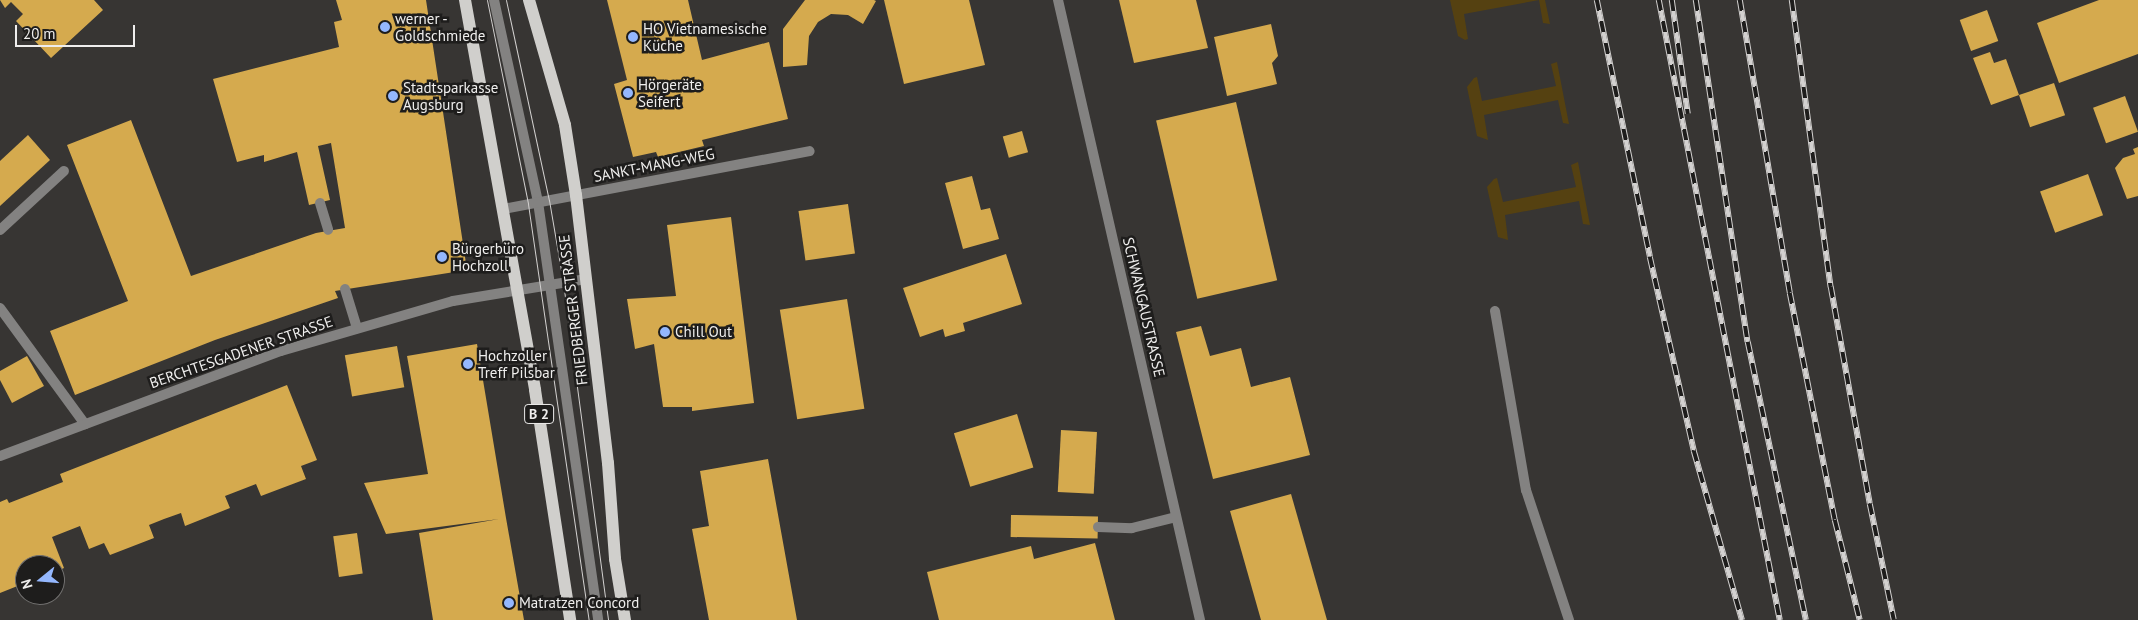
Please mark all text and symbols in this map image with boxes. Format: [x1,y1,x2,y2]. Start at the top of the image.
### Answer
place label: werner - Goldschmiede [395,9,485,44]
scale bar [18,15,138,47]
place label: HO Vietnamesische Küche [643,19,767,54]
marker: werner - Goldschmiede [379,21,391,33]
text: 20 m [23,24,56,43]
marker: HO Vietnamesische Küche [627,31,639,43]
place label: Hörgeräte Seifert [638,75,702,110]
place label: Stadtsparkasse Augsburg [403,78,498,113]
marker: Hörgeräte Seifert [622,87,634,99]
marker: Stadtsparkasse Augsburg [387,90,399,102]
street label: SANKT-MANG-WEG [592,144,716,186]
street label: FRIEDBERGER STRASSE [555,234,591,386]
street label: SCHWANGAUSTRASSE [1119,235,1169,379]
place label: Bürgerbüro Hochzoll [452,239,524,274]
marker: Bürgerbüro Hochzoll [436,251,448,263]
street label: BERCHTESGADENER STRASSE [147,312,335,392]
place label: Chill Out [675,323,732,341]
marker: Chill Out [659,326,671,338]
place label: Hochzoller Treff Pilsbar [478,346,555,381]
marker: Hochzoller Treff Pilsbar [462,358,474,370]
road number: B 2 [524,402,554,426]
north arrow [15,555,65,605]
text: N [17,577,37,591]
place label: Matratzen Concord [519,594,639,612]
marker: Matratzen Concord [503,597,515,609]

